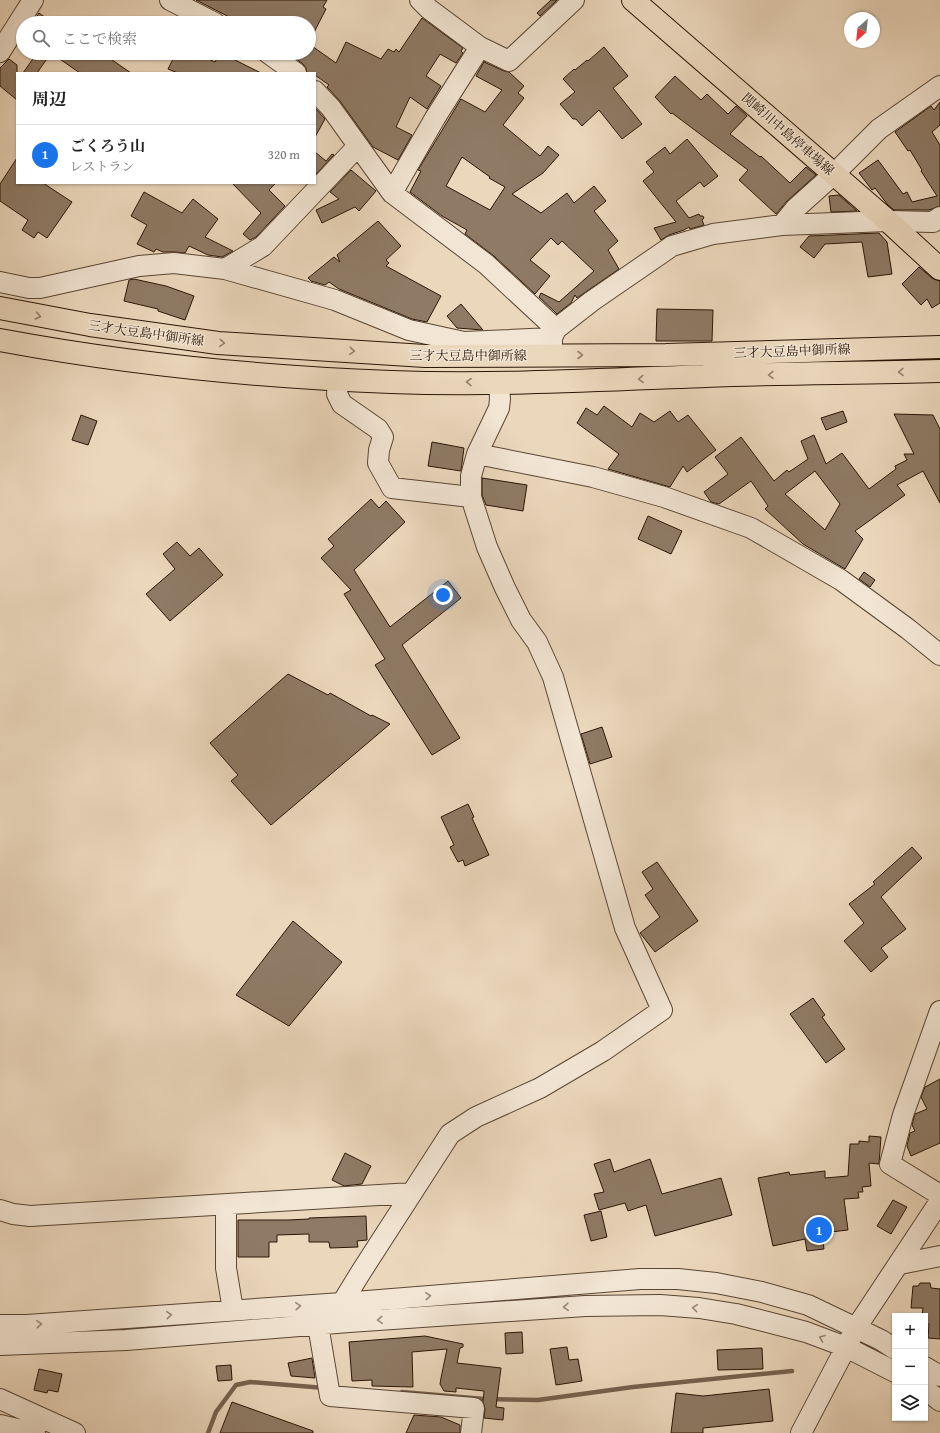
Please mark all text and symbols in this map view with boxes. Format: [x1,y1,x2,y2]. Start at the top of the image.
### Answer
north arrow [844,12,880,48]
search box [16,16,316,60]
icon: search [30,27,52,49]
text: ここで検索 [62,28,137,49]
text: 周辺 [32,86,66,111]
street label: 関崎川中島停車場線 [738,88,838,180]
text: ごくろう山 [70,135,145,156]
text: 1 [42,145,48,164]
text: 320 m [268,145,300,164]
text: レストラン [70,157,135,176]
one-way arrow [35,311,41,319]
street label: 三才大豆島中御所線 [87,315,205,351]
one-way arrow [219,339,225,348]
street label: 三才大豆島中御所線 [733,339,851,363]
street label: 三才大豆島中御所線 [409,346,527,365]
one-way arrow [349,347,355,356]
one-way arrow [577,351,583,359]
one-way arrow [898,368,904,376]
one-way arrow [768,370,774,379]
one-way arrow [638,375,644,383]
one-way arrow [466,378,472,386]
your location [433,585,453,605]
pin: 1 [806,1215,832,1245]
one-way arrow [425,1292,431,1301]
one-way arrow [295,1301,301,1310]
one-way arrow [563,1303,569,1312]
one-way arrow [692,1303,698,1312]
one-way arrow [166,1310,172,1319]
map controls [892,1313,928,1421]
button: + [892,1313,928,1349]
one-way arrow [377,1315,383,1324]
one-way arrow [36,1320,42,1329]
one-way arrow [818,1334,825,1342]
button: − [892,1349,928,1385]
button: layers [892,1385,928,1421]

